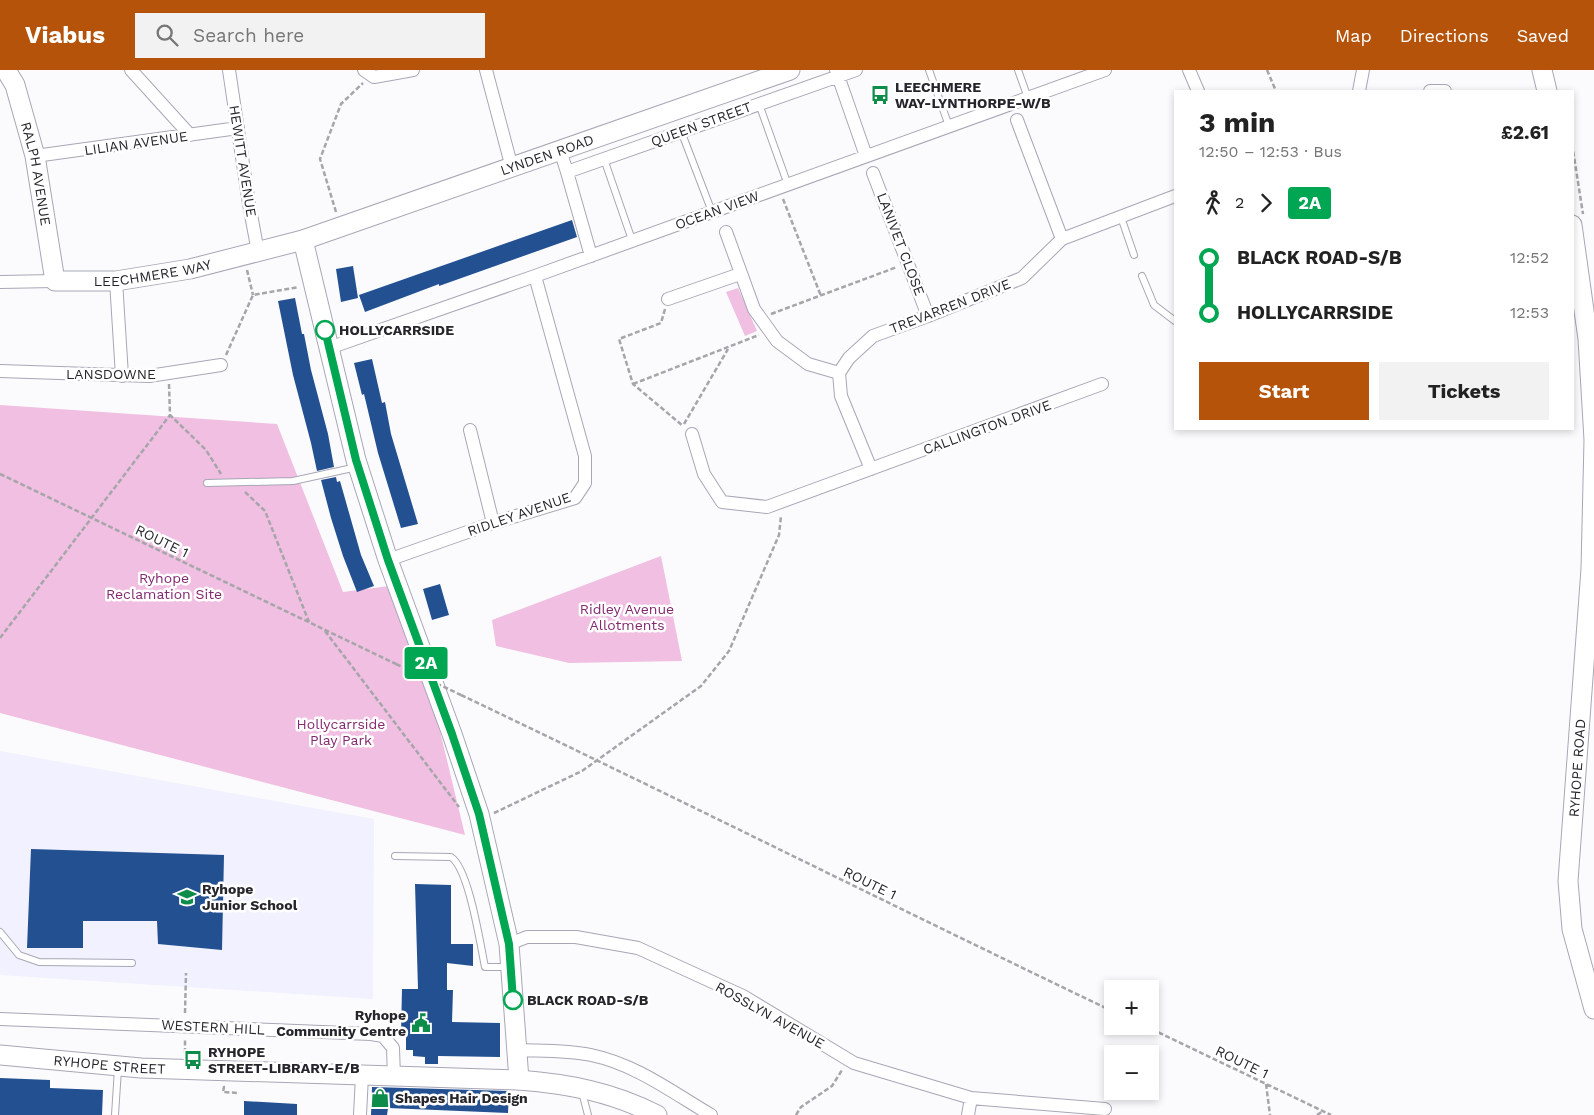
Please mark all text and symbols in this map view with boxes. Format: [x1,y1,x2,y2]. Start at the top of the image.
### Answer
search box [135,13,485,58]
text: Viabus [25,21,105,49]
icon: search [153,21,181,49]
text: Search here [193,24,304,47]
text: Map [1335,25,1372,46]
text: Directions [1400,25,1489,46]
text: Saved [1517,25,1569,46]
place label: LEECHMERE WAY-LYNTHORPE-W/B [895,79,1051,111]
bus stop icon: LEECHMERE WAY-LYNTHORPE-W/B [869,84,891,106]
street label: QUEEN STREET [648,98,754,150]
street label: HEWITT AVENUE [226,104,260,218]
text: 3 min [1199,106,1275,139]
street label: RALPH AVENUE [18,120,54,227]
text: £2.61 [1501,121,1549,144]
street label: LILIAN AVENUE [83,128,189,158]
street label: LYNDEN ROAD [498,131,596,178]
text: 12:50 – 12:53 · Bus [1199,142,1342,161]
street label: OCEAN VIEW [673,187,761,233]
icon: walk [1199,189,1227,217]
icon: forward [1252,189,1280,217]
street label: LANIVET CLOSE [874,190,928,298]
text: 2A [1298,192,1321,213]
text: 2 [1235,193,1244,212]
text: BLACK ROAD-S/B [1237,246,1402,269]
text: 12:52 [1510,248,1549,267]
street label: LEECHMERE WAY [94,256,213,289]
street label: TREVARREN DRIVE [887,276,1013,336]
text: HOLLYCARRSIDE [1237,301,1393,324]
text: 12:53 [1510,303,1549,322]
marker: HOLLYCARRSIDE [315,320,335,340]
place label: HOLLYCARRSIDE [339,322,454,338]
button: Start [1199,362,1369,420]
button: Tickets [1379,362,1549,420]
street label: LANSDOWNE [66,366,156,382]
street label: CALLINGTON DRIVE [921,396,1053,458]
street label: RIDLEY AVENUE [465,489,573,539]
street label: ROUTE 1 [133,521,191,561]
park label: Ryhope Reclamation Site [106,570,222,602]
park label: Ridley Avenue Allotments [580,601,674,633]
line badge: 2A [404,647,448,679]
text: 2A [415,652,437,673]
park label: Hollycarrside Play Park [297,716,385,748]
street label: RYHOPE ROAD [1566,718,1588,818]
street label: ROUTE 1 [841,863,899,903]
place label: Ryhope Junior School [202,881,298,913]
school or university icon: Ryhope Junior School [176,886,198,908]
street label: ROSSLYN AVENUE [713,978,827,1052]
map controls [1104,980,1159,1100]
button: + [1104,980,1159,1035]
marker: BLACK ROAD-S/B [503,990,523,1010]
place label: BLACK ROAD-S/B [527,992,649,1008]
place label: Ryhope Community Centre [276,1007,406,1039]
public building icon: Ryhope Community Centre [410,1012,432,1034]
street label: WESTERN HILL [161,1016,265,1038]
street label: ROUTE 1 [1213,1042,1271,1082]
place label: RYHOPE STREET-LIBRARY-E/B [208,1044,360,1076]
button: − [1104,1045,1159,1100]
bus stop icon: RYHOPE STREET-LIBRARY-E/B [182,1049,204,1071]
street label: RYHOPE STREET [53,1052,166,1077]
shop icon: Shapes Hair Design [369,1087,391,1109]
place label: Shapes Hair Design [395,1090,528,1106]

